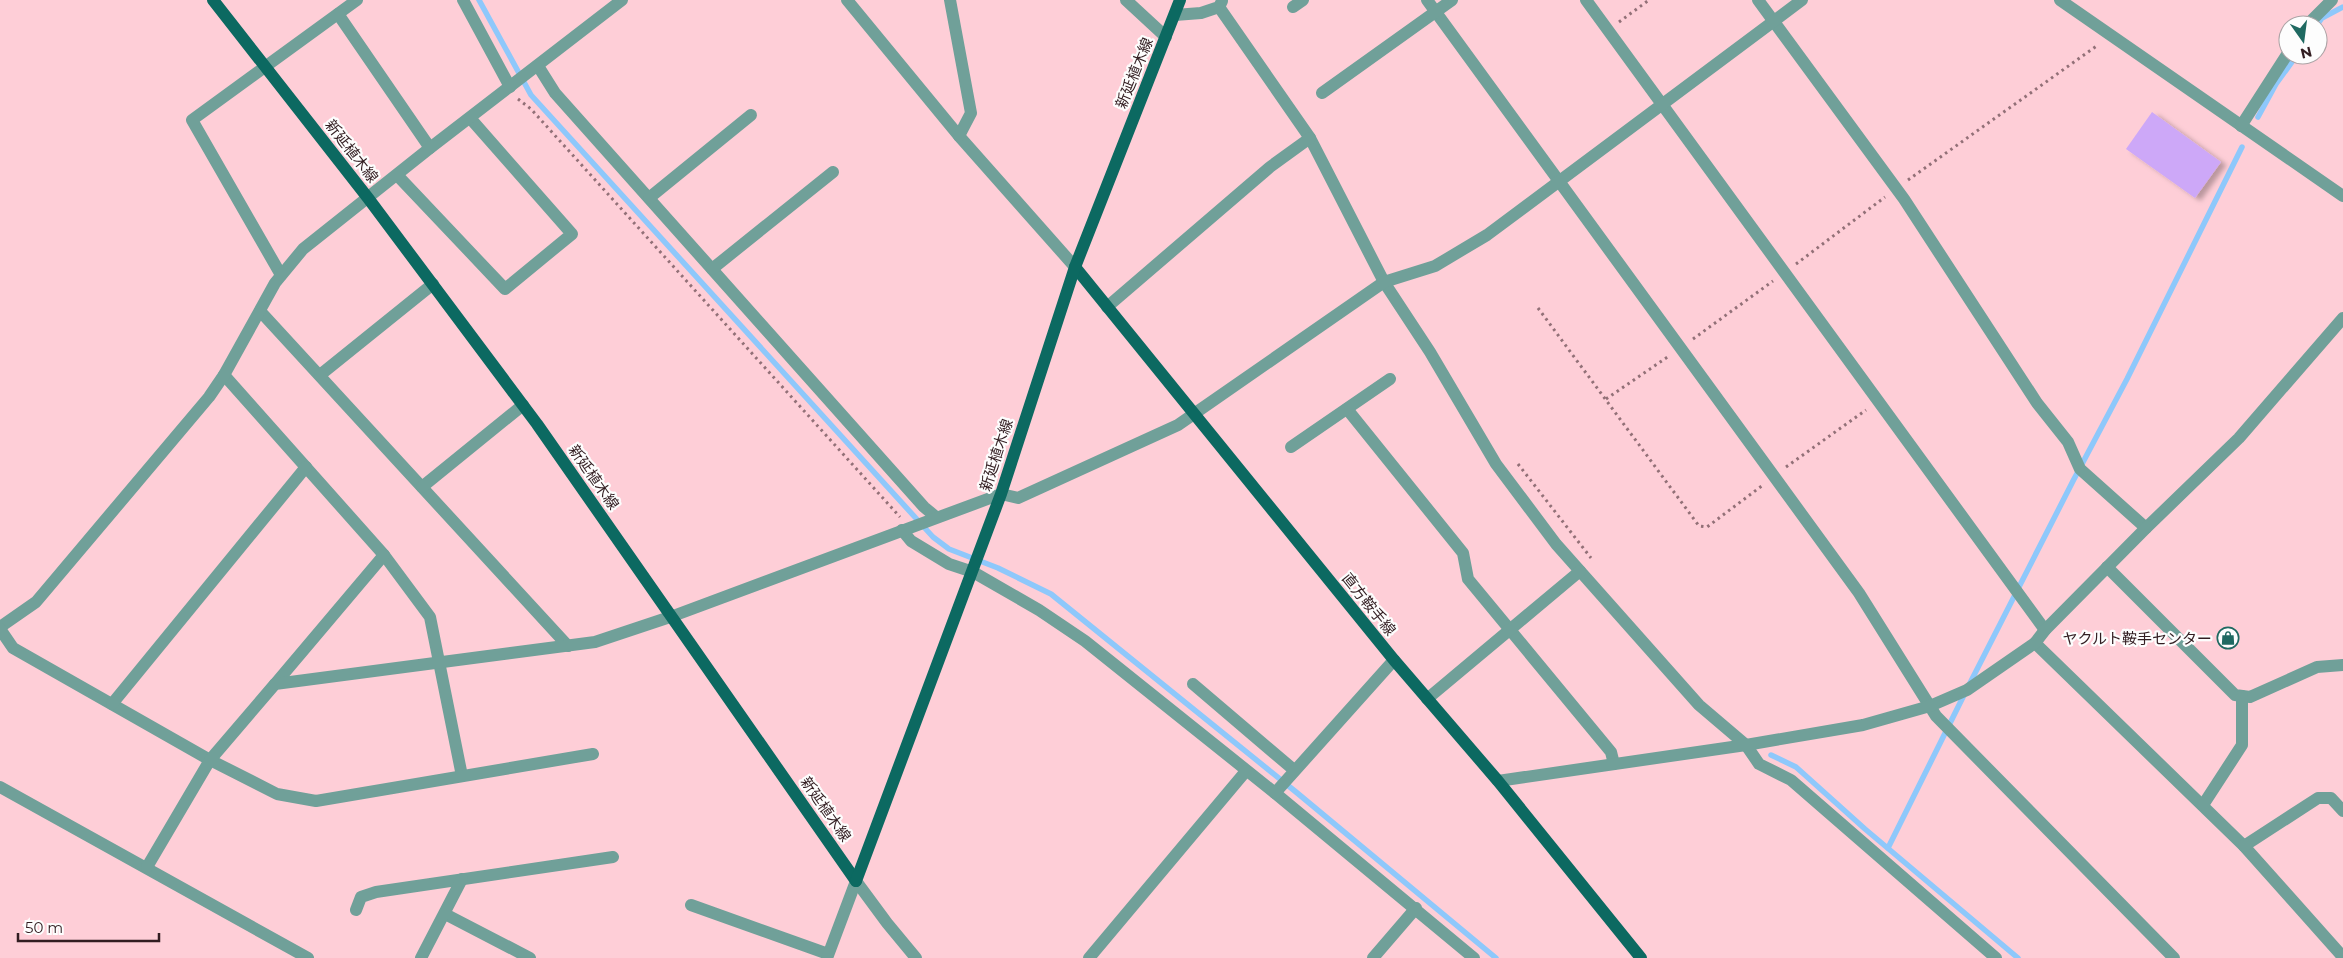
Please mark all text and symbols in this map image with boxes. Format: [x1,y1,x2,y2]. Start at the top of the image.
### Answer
north arrow [2278,15,2328,65]
street label: 新延植木線 [1111,35,1157,111]
text: N [2298,43,2314,63]
street label: 新延植木線 [321,116,383,186]
street label: 新延植木線 [975,416,1017,494]
street label: 新延植木線 [565,441,623,513]
street label: 直方鞍手線 [1338,569,1400,639]
shop icon: ヤクルト鞍手センター [2216,626,2240,650]
place label: ヤクルト鞍手センター [2062,629,2212,648]
street label: 新延植木線 [797,773,855,845]
scale bar [18,910,159,942]
text: 50 m [25,918,63,937]

